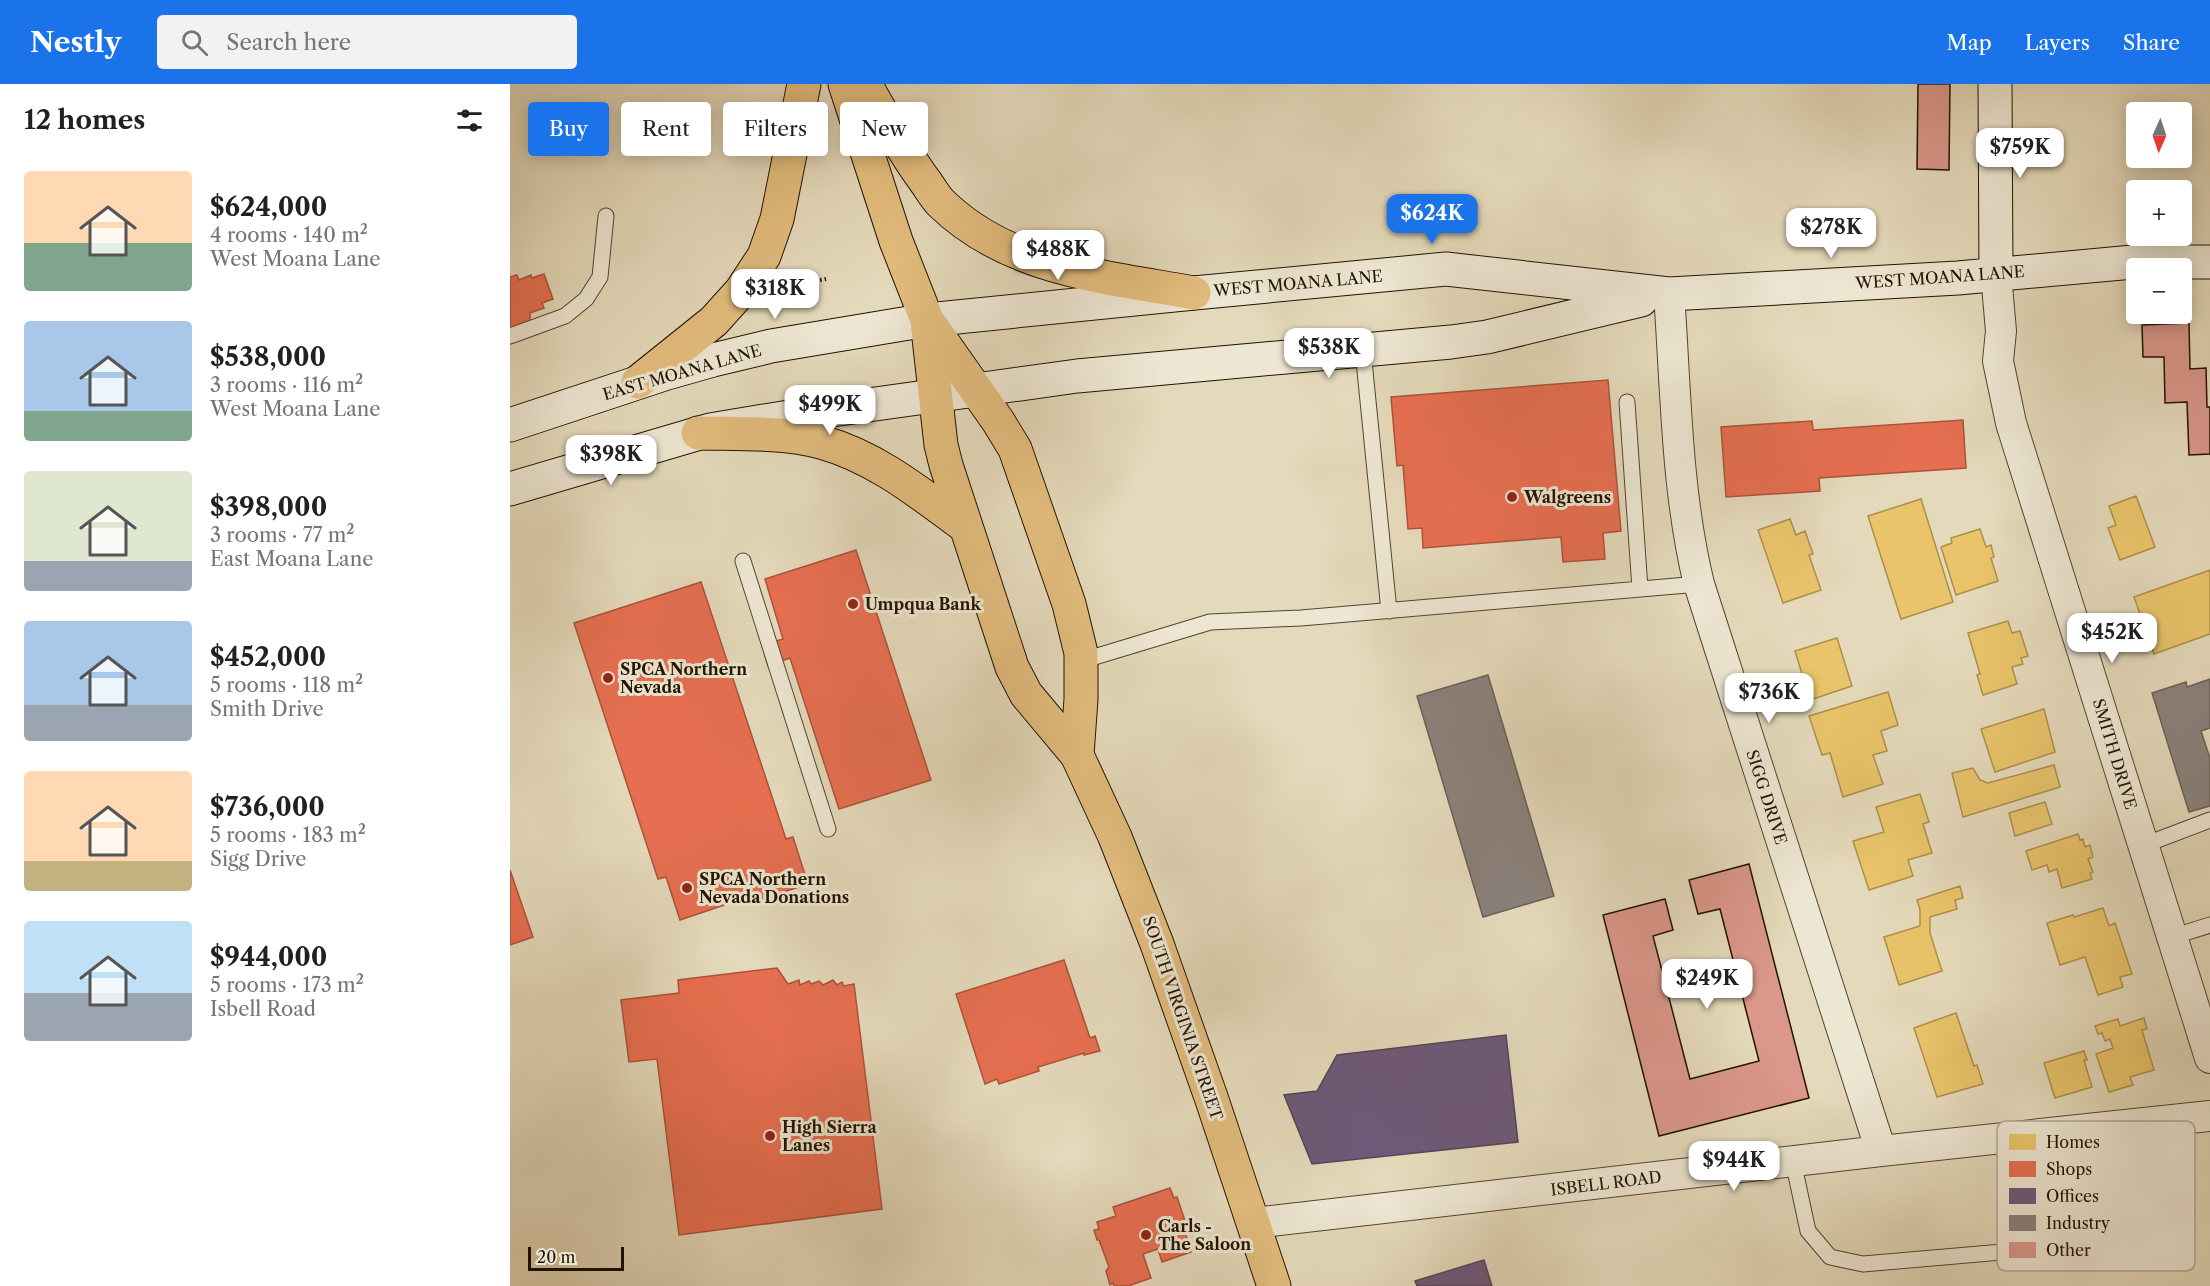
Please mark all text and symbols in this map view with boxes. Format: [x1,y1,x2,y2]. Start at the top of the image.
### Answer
search box [157,15,577,69]
text: Nestly [30,25,121,59]
icon: search [178,26,211,59]
text: Search here [226,29,351,56]
text: Map [1947,30,1992,55]
text: Layers [2025,30,2090,55]
text: Share [2123,30,2180,55]
chip: Buy [528,102,609,156]
chip: Rent [621,102,711,156]
chip: Filters [723,102,828,156]
chip: New [840,102,928,156]
north arrow [2126,102,2192,168]
map controls [2126,102,2192,324]
text: 12 homes [24,104,145,136]
icon: filters [453,104,486,137]
pin: $759K [1978,128,2062,179]
text: $759K [1990,135,2050,159]
button: + [2126,180,2192,246]
text: $624,000 [210,191,327,223]
pin: $624K [1390,194,1474,245]
icon: home [72,195,144,267]
text: $624K [1401,201,1463,225]
pin: $278K [1789,208,1873,259]
text: $278K [1800,215,1862,239]
text: 4 rooms · 140 m² [210,223,368,247]
pin: $488K [1016,230,1100,281]
text: $488K [1026,237,1090,261]
text: West Moana Lane [210,247,380,271]
button: − [2126,258,2192,324]
street label: WEST MOANA LANE [1854,261,2025,293]
street label: WEST MOANA LANE [1212,266,1383,300]
pin: $318K [733,269,817,320]
text: $318K [745,276,805,300]
pin: $538K [1287,328,1371,379]
text: $538K [1298,335,1360,359]
street label: EAST MOANA LANE [600,340,764,404]
text: $538,000 [210,341,326,373]
icon: home [72,345,144,417]
text: 3 rooms · 116 m² [210,373,363,397]
pin: $499K [788,385,872,436]
text: $499K [799,392,861,416]
text: West Moana Lane [210,397,380,421]
pin: $398K [569,435,653,486]
text: $398K [580,442,642,466]
place label: Walgreens [1523,487,1611,507]
marker: Walgreens [1505,490,1519,504]
text: $398,000 [210,491,327,523]
icon: home [72,495,144,567]
text: 3 rooms · 77 m² [210,523,354,547]
text: East Moana Lane [210,547,373,571]
place label: Umpqua Bank [865,594,982,614]
marker: Umpqua Bank [846,597,860,611]
pin: $452K [2070,613,2154,664]
text: $452K [2081,620,2143,644]
text: $452,000 [210,641,326,673]
icon: home [72,645,144,717]
place label: SPCA Northern Nevada [620,659,747,697]
marker: SPCA Northern Nevada [601,671,615,685]
text: 5 rooms · 118 m² [210,673,363,697]
pin: $736K [1727,673,1811,724]
text: $736K [1739,680,1799,704]
street label: SMITH DRIVE [2089,696,2141,812]
text: Smith Drive [210,697,324,721]
street label: SIGG DRIVE [1742,747,1792,847]
text: $736,000 [210,791,325,823]
icon: home [72,795,144,867]
text: 5 rooms · 183 m² [210,823,366,847]
text: Sigg Drive [210,847,306,871]
place label: SPCA Northern Nevada Donations [699,869,849,907]
marker: SPCA Northern Nevada Donations [680,881,694,895]
street label: SOUTH VIRGINIA STREET [1139,913,1227,1123]
text: $944,000 [210,941,327,973]
icon: home [72,945,144,1017]
pin: $249K [1665,959,1749,1010]
text: $249K [1676,966,1738,990]
text: 5 rooms · 173 m² [210,973,364,997]
text: Isbell Road [210,997,316,1021]
place label: High Sierra Lanes [782,1117,878,1155]
legend [1997,1121,2195,1271]
marker: High Sierra Lanes [763,1129,777,1143]
text: Homes [2046,1132,2100,1152]
pin: $944K [1692,1141,1776,1192]
text: $944K [1703,1148,1765,1172]
text: Shops [2046,1159,2092,1179]
street label: ISBELL ROAD [1549,1166,1663,1200]
text: Offices [2046,1186,2099,1206]
text: Industry [2046,1213,2111,1233]
place label: Carls - The Saloon [1158,1216,1251,1254]
marker: Carls - The Saloon [1139,1228,1153,1242]
text: Other [2046,1240,2091,1260]
scale bar [528,1244,624,1272]
text: 20 m [537,1247,576,1267]

